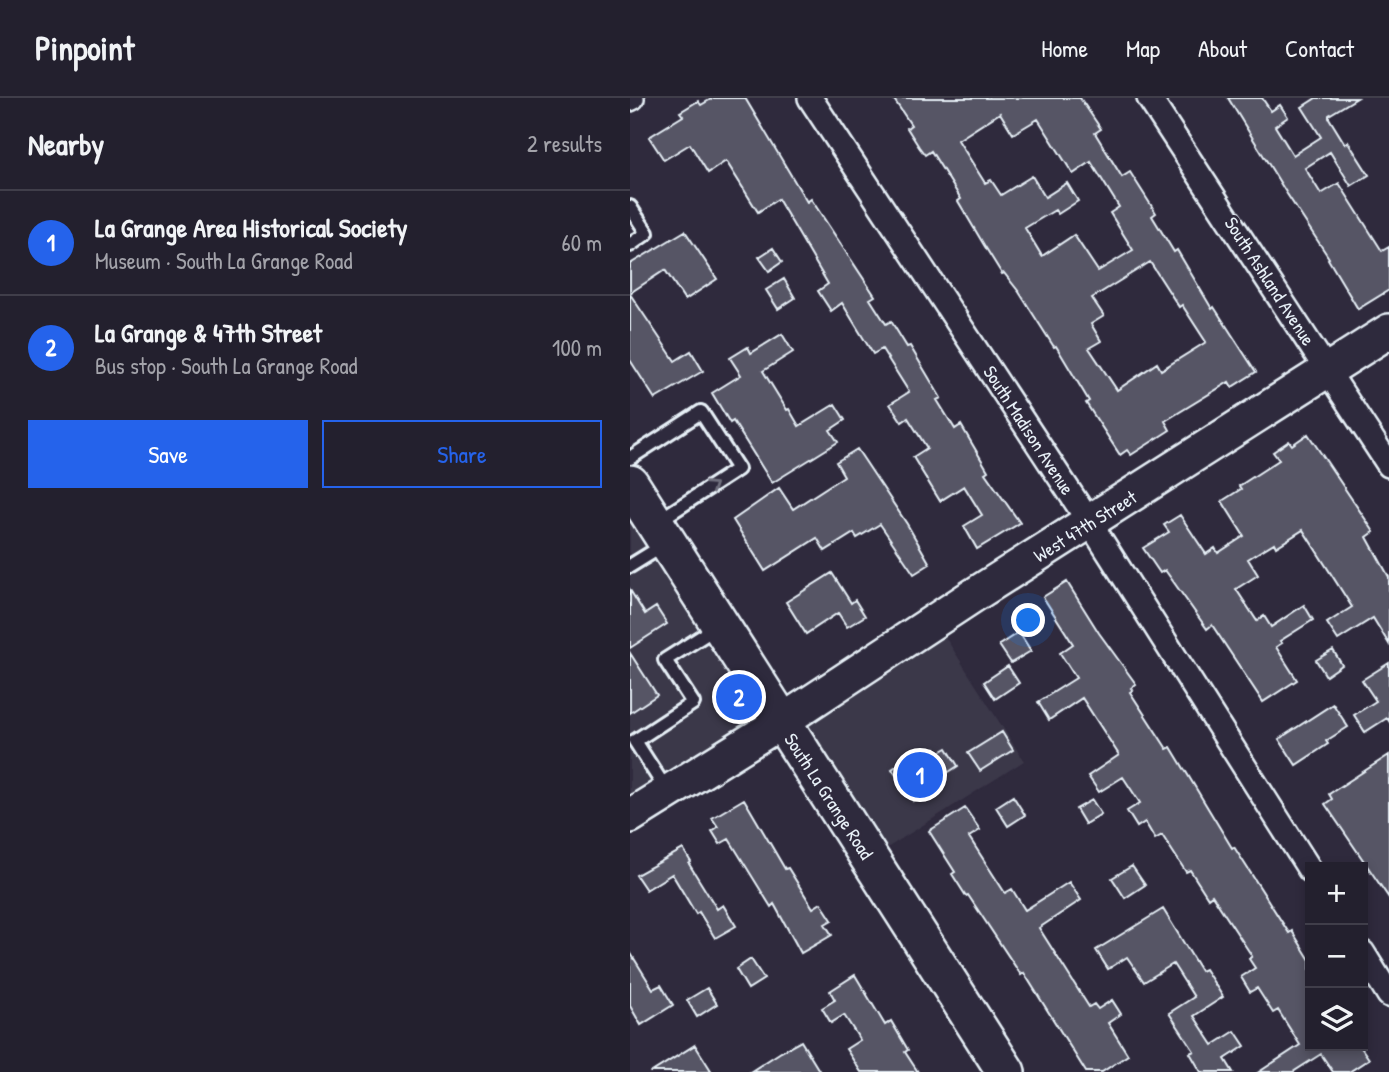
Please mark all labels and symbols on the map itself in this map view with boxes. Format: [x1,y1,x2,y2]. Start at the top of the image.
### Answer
street label: South Ashland Avenue [1219,212,1322,351]
street label: South Madison Avenue [977,360,1081,500]
one-way arrow [704,482,717,494]
street label: West 47th Street [1028,484,1142,568]
your location [1011,603,1045,637]
pin: 2 [716,671,762,723]
street label: South La Grange Road [778,728,880,865]
pin: 1 [897,749,943,801]

